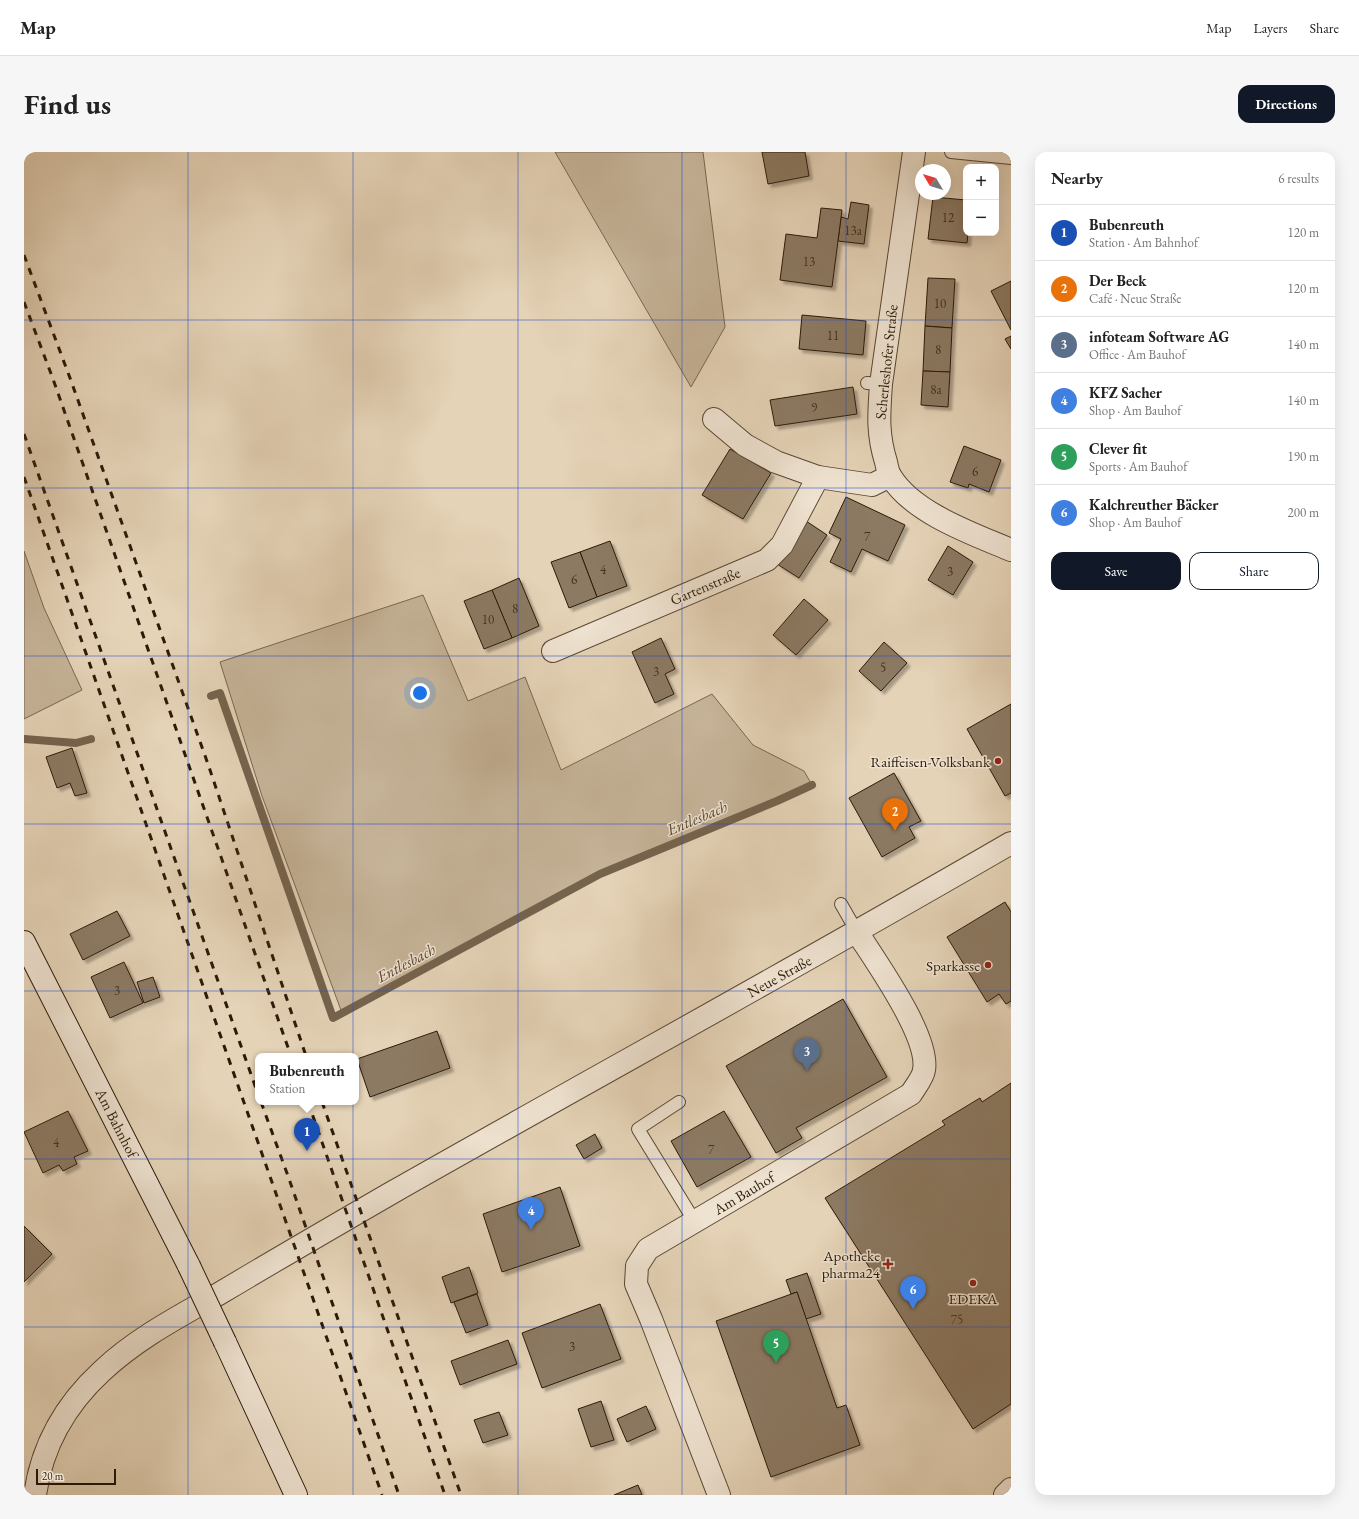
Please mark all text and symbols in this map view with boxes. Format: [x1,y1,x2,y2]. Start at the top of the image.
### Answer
text: Map [20,15,56,40]
text: Map [1206,19,1231,37]
text: Layers [1253,19,1288,37]
text: Share [1310,19,1339,37]
button: Directions [1238,85,1335,123]
text: Find us [24,86,111,122]
north arrow [915,164,951,200]
map controls [963,164,999,236]
button: + [963,164,999,200]
text: Nearby [1051,167,1103,189]
text: 6 results [1278,170,1319,187]
button: − [963,200,999,236]
house number: 12 [942,209,955,226]
text: Bubenreuth [1089,215,1164,234]
house number: 13a [844,222,863,239]
text: 1 [1061,224,1067,241]
text: 120 m [1288,224,1319,241]
text: Station · Am Bahnhof [1089,234,1198,251]
house number: 13 [803,253,815,270]
text: Der Beck [1089,271,1146,290]
text: 2 [1061,280,1067,297]
text: 120 m [1288,280,1319,297]
text: Café · Neue Straße [1089,290,1181,307]
house number: 10 [934,295,946,312]
street label: Scherleshofer Straße [871,303,901,420]
house number: 11 [827,327,839,344]
text: infoteam Software AG [1089,327,1229,346]
text: 3 [1061,336,1067,353]
text: 140 m [1288,336,1319,353]
house number: 8 [935,341,941,358]
text: Office · Am Bauhof [1089,346,1186,363]
house number: 8a [930,381,943,398]
text: KFZ Sacher [1089,383,1162,402]
text: 4 [1061,392,1067,409]
text: 140 m [1288,392,1319,409]
house number: 9 [811,399,818,416]
text: Shop · Am Bauhof [1089,402,1181,419]
text: Clever fit [1089,439,1147,458]
text: 5 [1061,448,1067,465]
text: 190 m [1288,448,1319,465]
text: Sports · Am Bauhof [1089,458,1187,475]
house number: 6 [972,463,978,480]
text: Kalchreuther Bäcker [1089,495,1218,514]
text: 6 [1061,504,1067,521]
text: 200 m [1288,504,1319,521]
text: Shop · Am Bauhof [1089,514,1181,531]
house number: 7 [864,528,871,545]
button: Save [1051,552,1181,590]
button: Share [1189,552,1319,590]
house number: 4 [600,561,607,578]
street label: Gartenstraße [667,563,743,609]
house number: 3 [947,563,953,580]
house number: 6 [571,571,577,588]
house number: 8 [512,600,518,617]
house number: 10 [482,611,494,628]
house number: 5 [880,659,886,676]
house number: 3 [653,663,659,680]
your location [410,683,430,703]
place label: Raiffeisen-Volksbank [871,752,991,771]
marker: Raiffeisen-Volksbank [993,756,1003,766]
water label: Entlesbach [663,796,731,841]
pin: 2 [882,798,908,831]
water label: Entlesbach [372,939,439,988]
street label: Neue Straße [744,951,815,1001]
place label: Sparkasse [926,956,980,975]
marker: Sparkasse [983,960,993,970]
house number: 3 [114,982,120,999]
pin: 3 [794,1038,820,1071]
popup [255,1053,359,1105]
text: Bubenreuth [269,1061,345,1080]
text: Station [269,1080,305,1097]
street label: Am Bahnhof [91,1084,144,1163]
pin: 1 [294,1118,320,1151]
house number: 4 [53,1134,60,1151]
house number: 7 [708,1141,715,1158]
street label: Am Bauhof [709,1166,780,1219]
pin: 4 [518,1197,544,1230]
place label: Apotheke pharma24 [822,1246,881,1282]
marker: Apotheke pharma24 [883,1259,893,1269]
pin: 6 [900,1276,926,1309]
marker: EDEKA [968,1278,978,1288]
place label: EDEKA [949,1289,998,1308]
house number: 75 [951,1311,963,1328]
pin: 5 [763,1330,789,1363]
house number: 3 [569,1338,575,1355]
scale bar [36,1467,116,1486]
text: 20 m [42,1469,63,1483]

